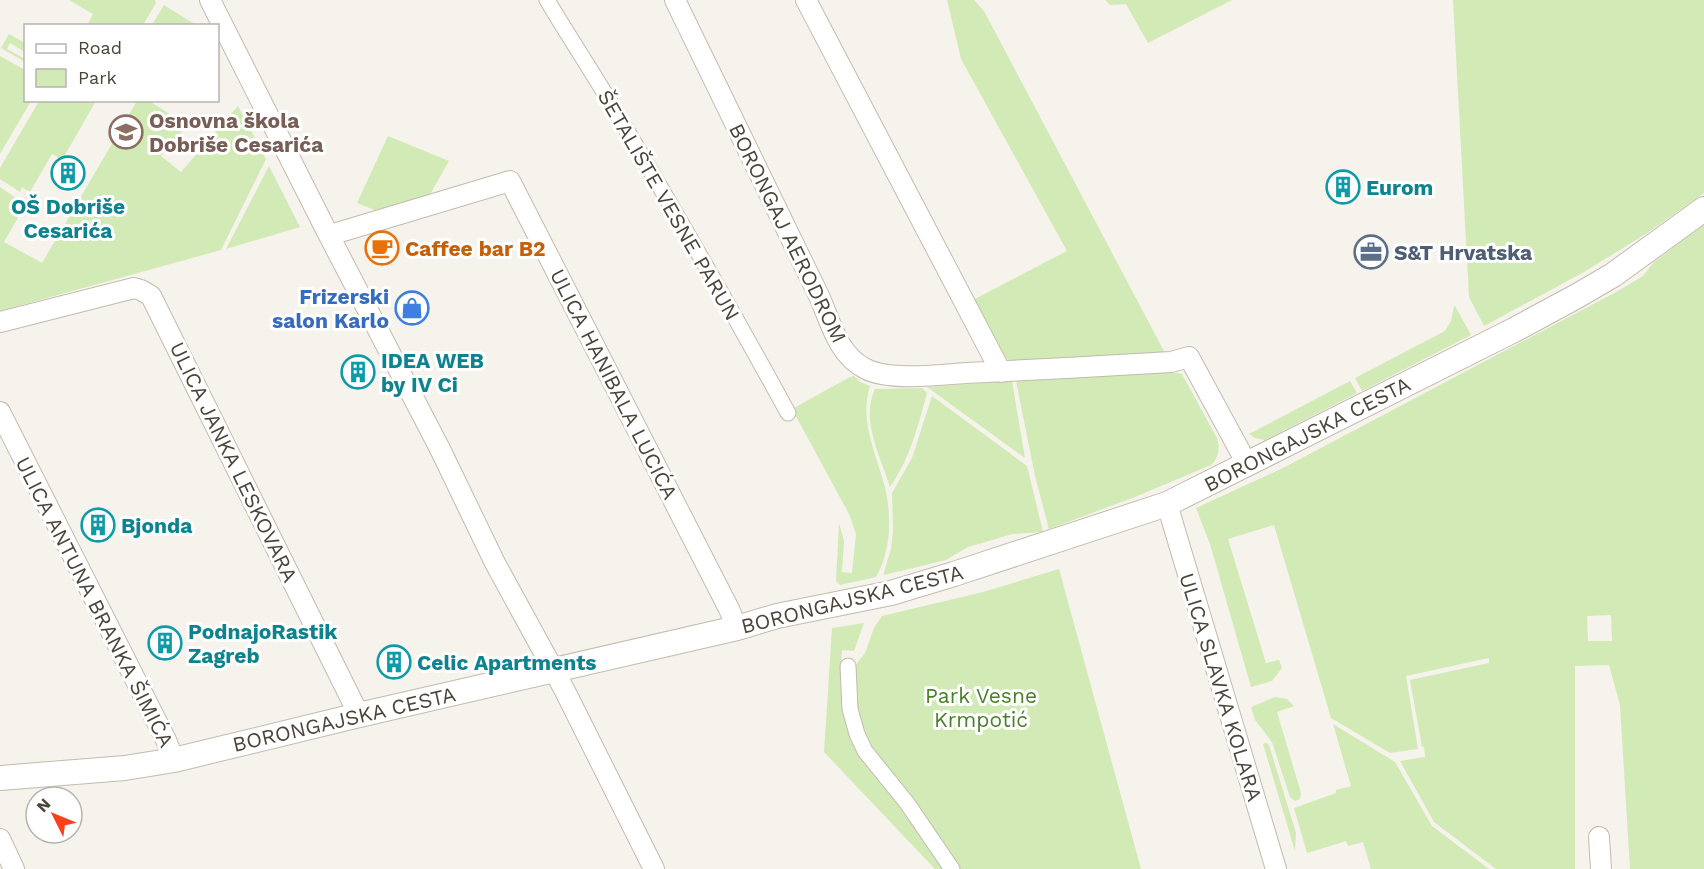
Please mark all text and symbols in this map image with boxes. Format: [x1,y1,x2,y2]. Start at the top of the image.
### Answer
legend [24,24,219,102]
text: Road [78,37,122,58]
text: Park [78,67,117,88]
street label: ŠETALIŠTE VESNE PARUN [593,85,745,325]
place label: Osnovna škola Dobriše Cesarića [149,108,324,157]
school or university icon: Osnovna škola Dobriše Cesarića [108,114,144,150]
street label: BORONGAJ AERODROM [724,119,852,347]
building icon: OŠ Dobriše Cesarića [50,155,86,191]
building icon: Eurom [1325,169,1361,205]
place label: Eurom [1366,175,1433,200]
place label: OŠ Dobriše Cesarića [11,194,125,243]
cafe icon: Caffee bar B2 [364,230,400,266]
office icon: S&T Hrvatska [1353,234,1389,270]
place label: Caffee bar B2 [405,236,546,261]
place label: S&T Hrvatska [1394,240,1533,265]
street label: ULICA HANIBALA LUCIĆA [545,265,683,503]
place label: Frizerski salon Karlo [272,284,389,333]
shop icon: Frizerski salon Karlo [394,290,430,326]
street label: ULICA JANKA LESKOVARA [165,338,303,586]
place label: IDEA WEB by IV Ci [381,348,484,397]
building icon: IDEA WEB by IV Ci [340,354,376,390]
street label: BORONGAJSKA CESTA [1200,371,1414,497]
street label: ULICA ANTUNA BRANKA ŠIMIĆA [11,453,179,752]
building icon: Bjonda [80,507,116,543]
place label: Bjonda [121,513,193,538]
street label: BORONGAJSKA CESTA [738,559,966,639]
street label: ULICA SLAVKA KOLARA [1174,570,1268,804]
place label: PodnajoRastik Zagreb [188,619,338,668]
building icon: PodnajoRastik Zagreb [147,625,183,661]
building icon: Celic Apartments [376,644,412,680]
place label: Celic Apartments [417,650,597,675]
street label: BORONGAJSKA CESTA [230,681,458,757]
park label: Park Vesne Krmpotić [925,683,1037,732]
north arrow [24,785,84,845]
text: N [32,794,54,816]

